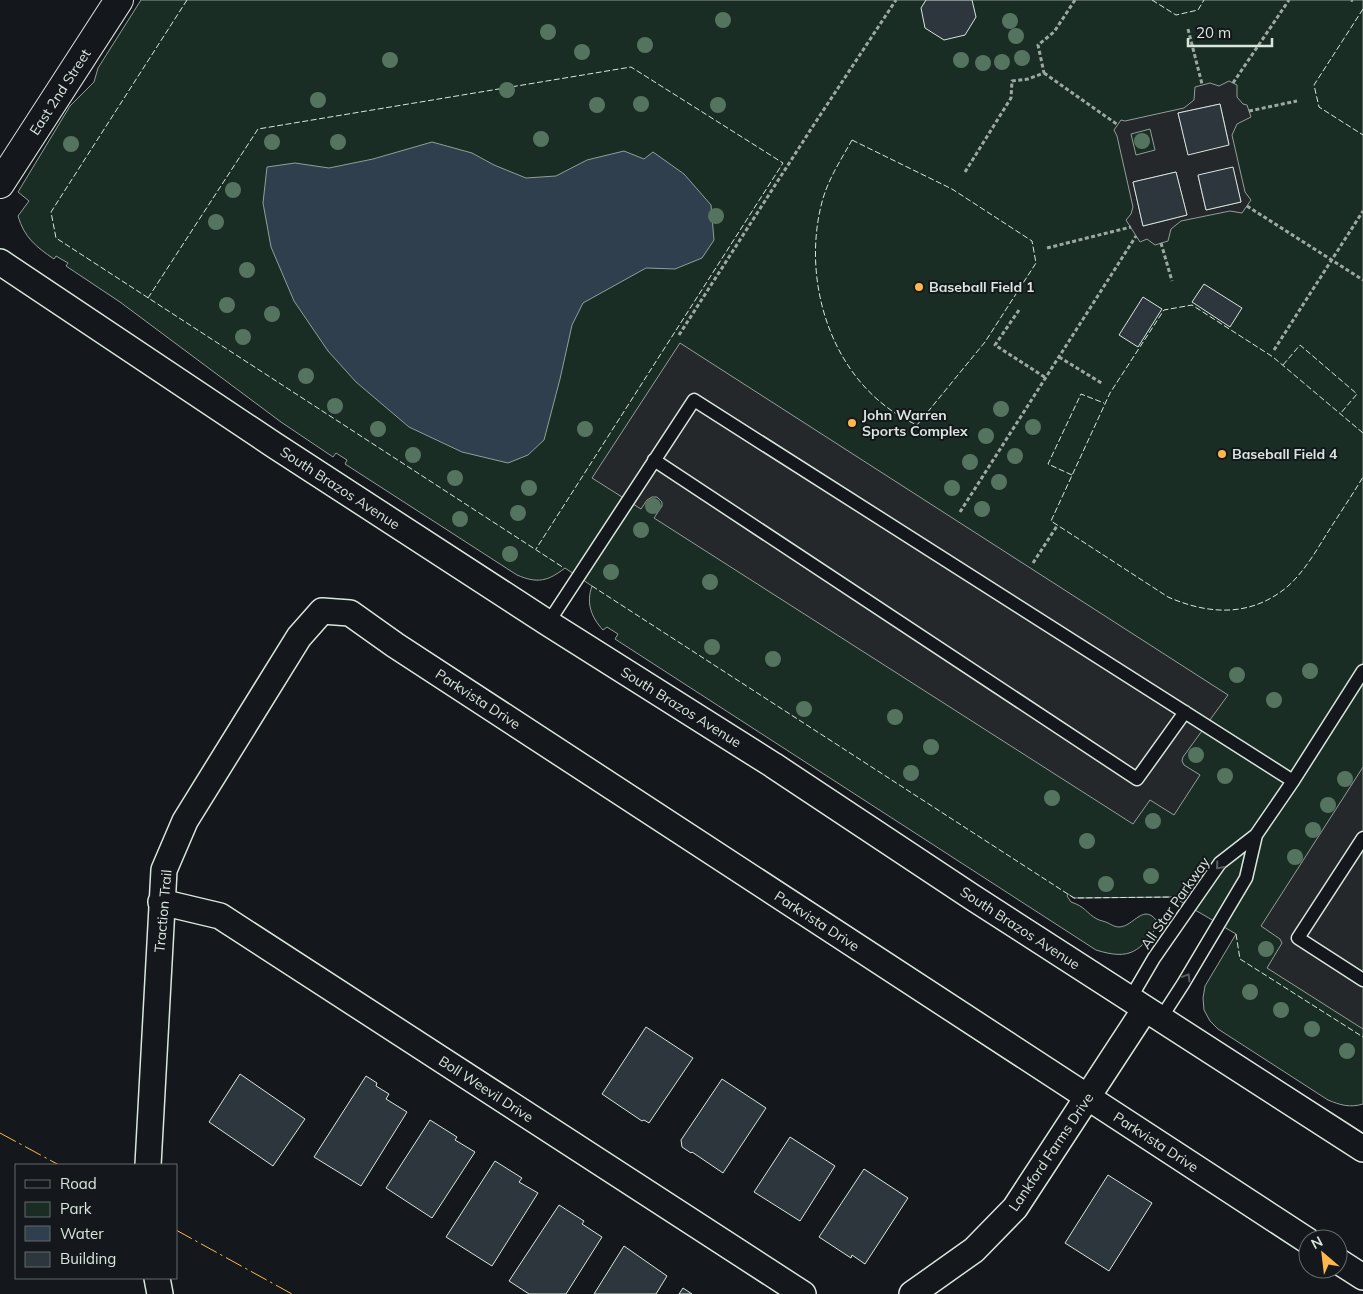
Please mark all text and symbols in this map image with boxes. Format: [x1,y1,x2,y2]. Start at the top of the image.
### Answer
scale bar [1188,15,1272,47]
text: 20 m [1196,23,1231,42]
street label: East 2nd Street [25,45,95,139]
place label: Baseball Field 1 [929,278,1034,296]
marker: Baseball Field 1 [913,281,925,293]
place label: John Warren Sports Complex [862,406,968,440]
marker: John Warren Sports Complex [846,417,858,429]
street label: South Brazos Avenue [277,443,403,533]
place label: Baseball Field 4 [1232,445,1338,463]
marker: Baseball Field 4 [1216,448,1228,460]
street label: South Brazos Avenue [617,663,745,751]
street label: Parkvista Drive [432,665,524,733]
street label: All Star Parkway [1137,853,1214,953]
one-way arrow [1216,861,1225,870]
street label: Traction Trail [150,869,176,953]
street label: South Brazos Avenue [957,883,1083,973]
street label: Parkvista Drive [771,887,863,955]
one-way arrow [1181,974,1191,983]
street label: Boll Weevil Drive [435,1052,537,1126]
street label: Lankford Farms Drive [1005,1089,1097,1215]
street label: Parkvista Drive [1110,1108,1202,1176]
legend [15,1164,178,1279]
text: Road [60,1174,97,1193]
text: Park [60,1199,92,1218]
text: Water [60,1224,104,1243]
north arrow [1298,1229,1348,1279]
text: N [1308,1232,1326,1253]
text: Building [60,1249,116,1268]

